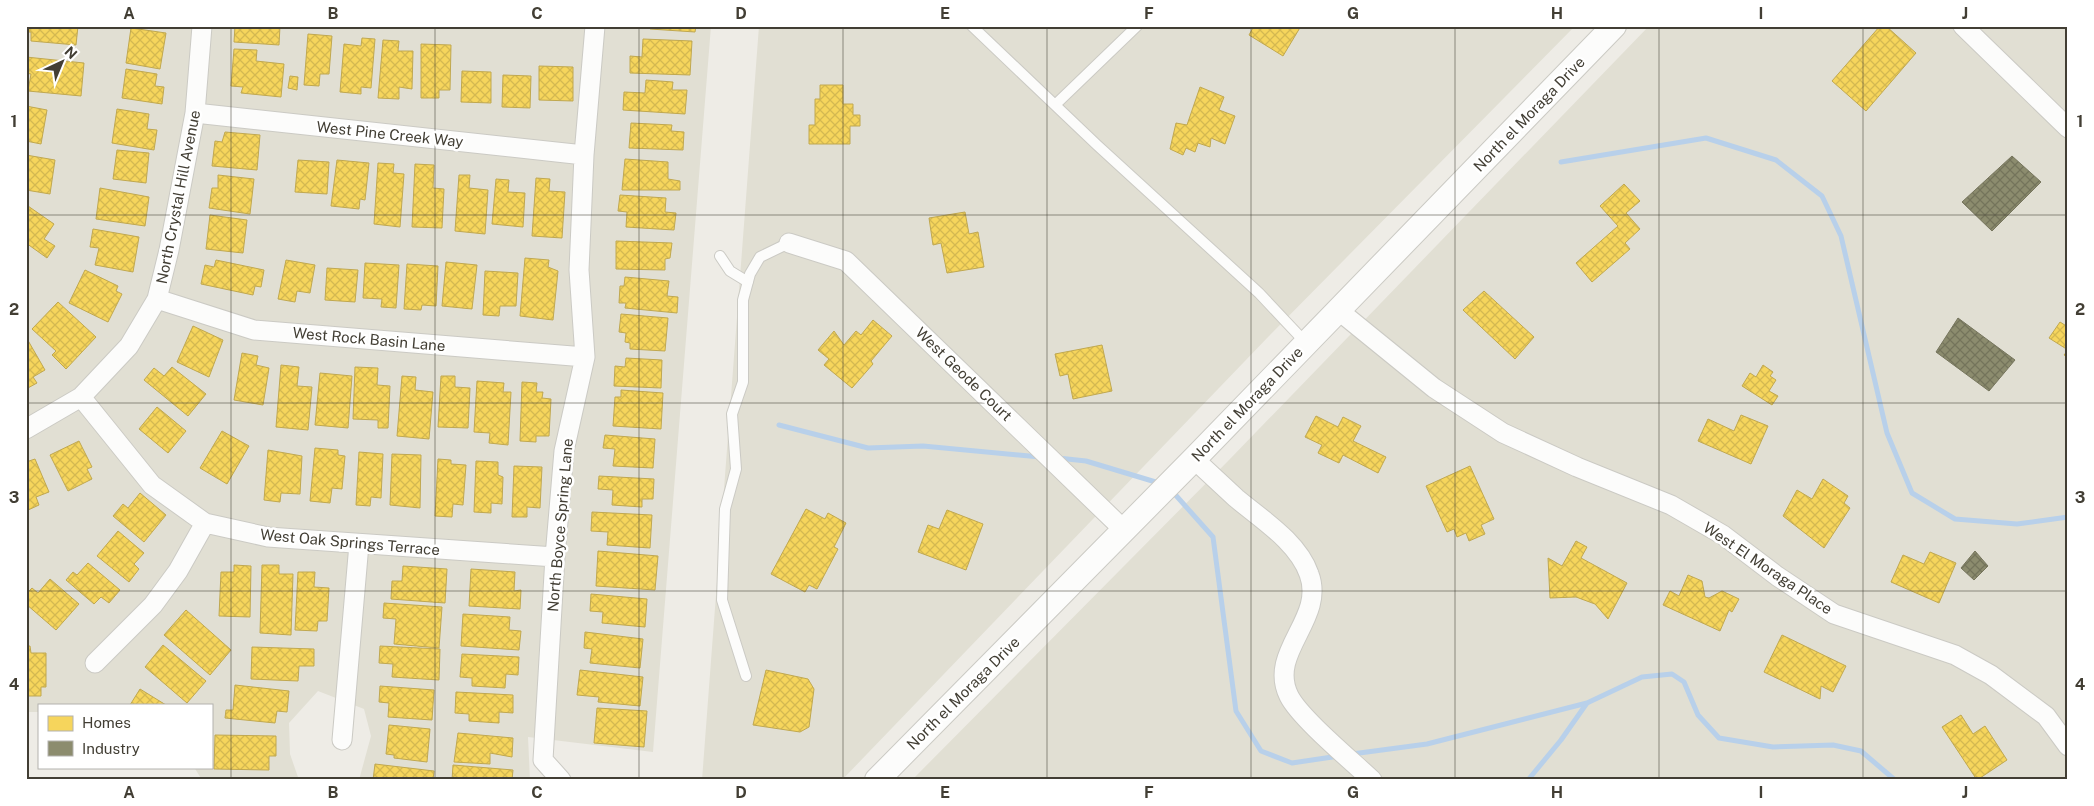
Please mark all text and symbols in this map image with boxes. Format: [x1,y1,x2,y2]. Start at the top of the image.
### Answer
text: A [123,4,135,23]
text: B [328,4,339,23]
text: C [531,4,543,23]
text: D [735,4,747,23]
text: E [940,4,950,23]
text: F [1144,4,1154,23]
text: G [1347,4,1359,23]
text: H [1551,4,1563,23]
text: I [1759,4,1763,23]
text: J [1962,4,1968,23]
north arrow [38,38,88,88]
text: N [62,43,81,62]
street label: North el Moraga Drive [1470,53,1588,175]
street label: North Crystal Hill Avenue [153,109,203,285]
text: 1 [11,112,17,131]
text: 1 [2077,112,2083,131]
street label: West Pine Creek Way [316,118,464,150]
text: 2 [9,300,19,319]
text: 2 [2075,300,2085,319]
street label: West Rock Basin Lane [292,324,446,354]
street label: West Geode Court [912,324,1016,424]
street label: North el Moraga Drive [1188,343,1306,465]
street label: North Boyce Spring Lane [544,438,576,612]
text: 3 [9,488,19,507]
text: 3 [2075,488,2085,507]
street label: West El Moraga Place [1700,519,1836,617]
street label: West Oak Springs Terrace [259,526,441,558]
street label: North el Moraga Drive [903,633,1023,753]
text: 4 [9,675,20,694]
text: 4 [2075,675,2086,694]
legend [38,704,212,768]
text: Homes [82,714,131,731]
text: Industry [82,740,140,757]
text: A [123,783,135,802]
text: B [328,783,339,802]
text: C [531,783,543,802]
text: D [735,783,747,802]
text: E [940,783,950,802]
text: F [1144,783,1154,802]
text: G [1347,783,1359,802]
text: H [1551,783,1563,802]
text: I [1759,783,1763,802]
text: J [1962,783,1968,802]

